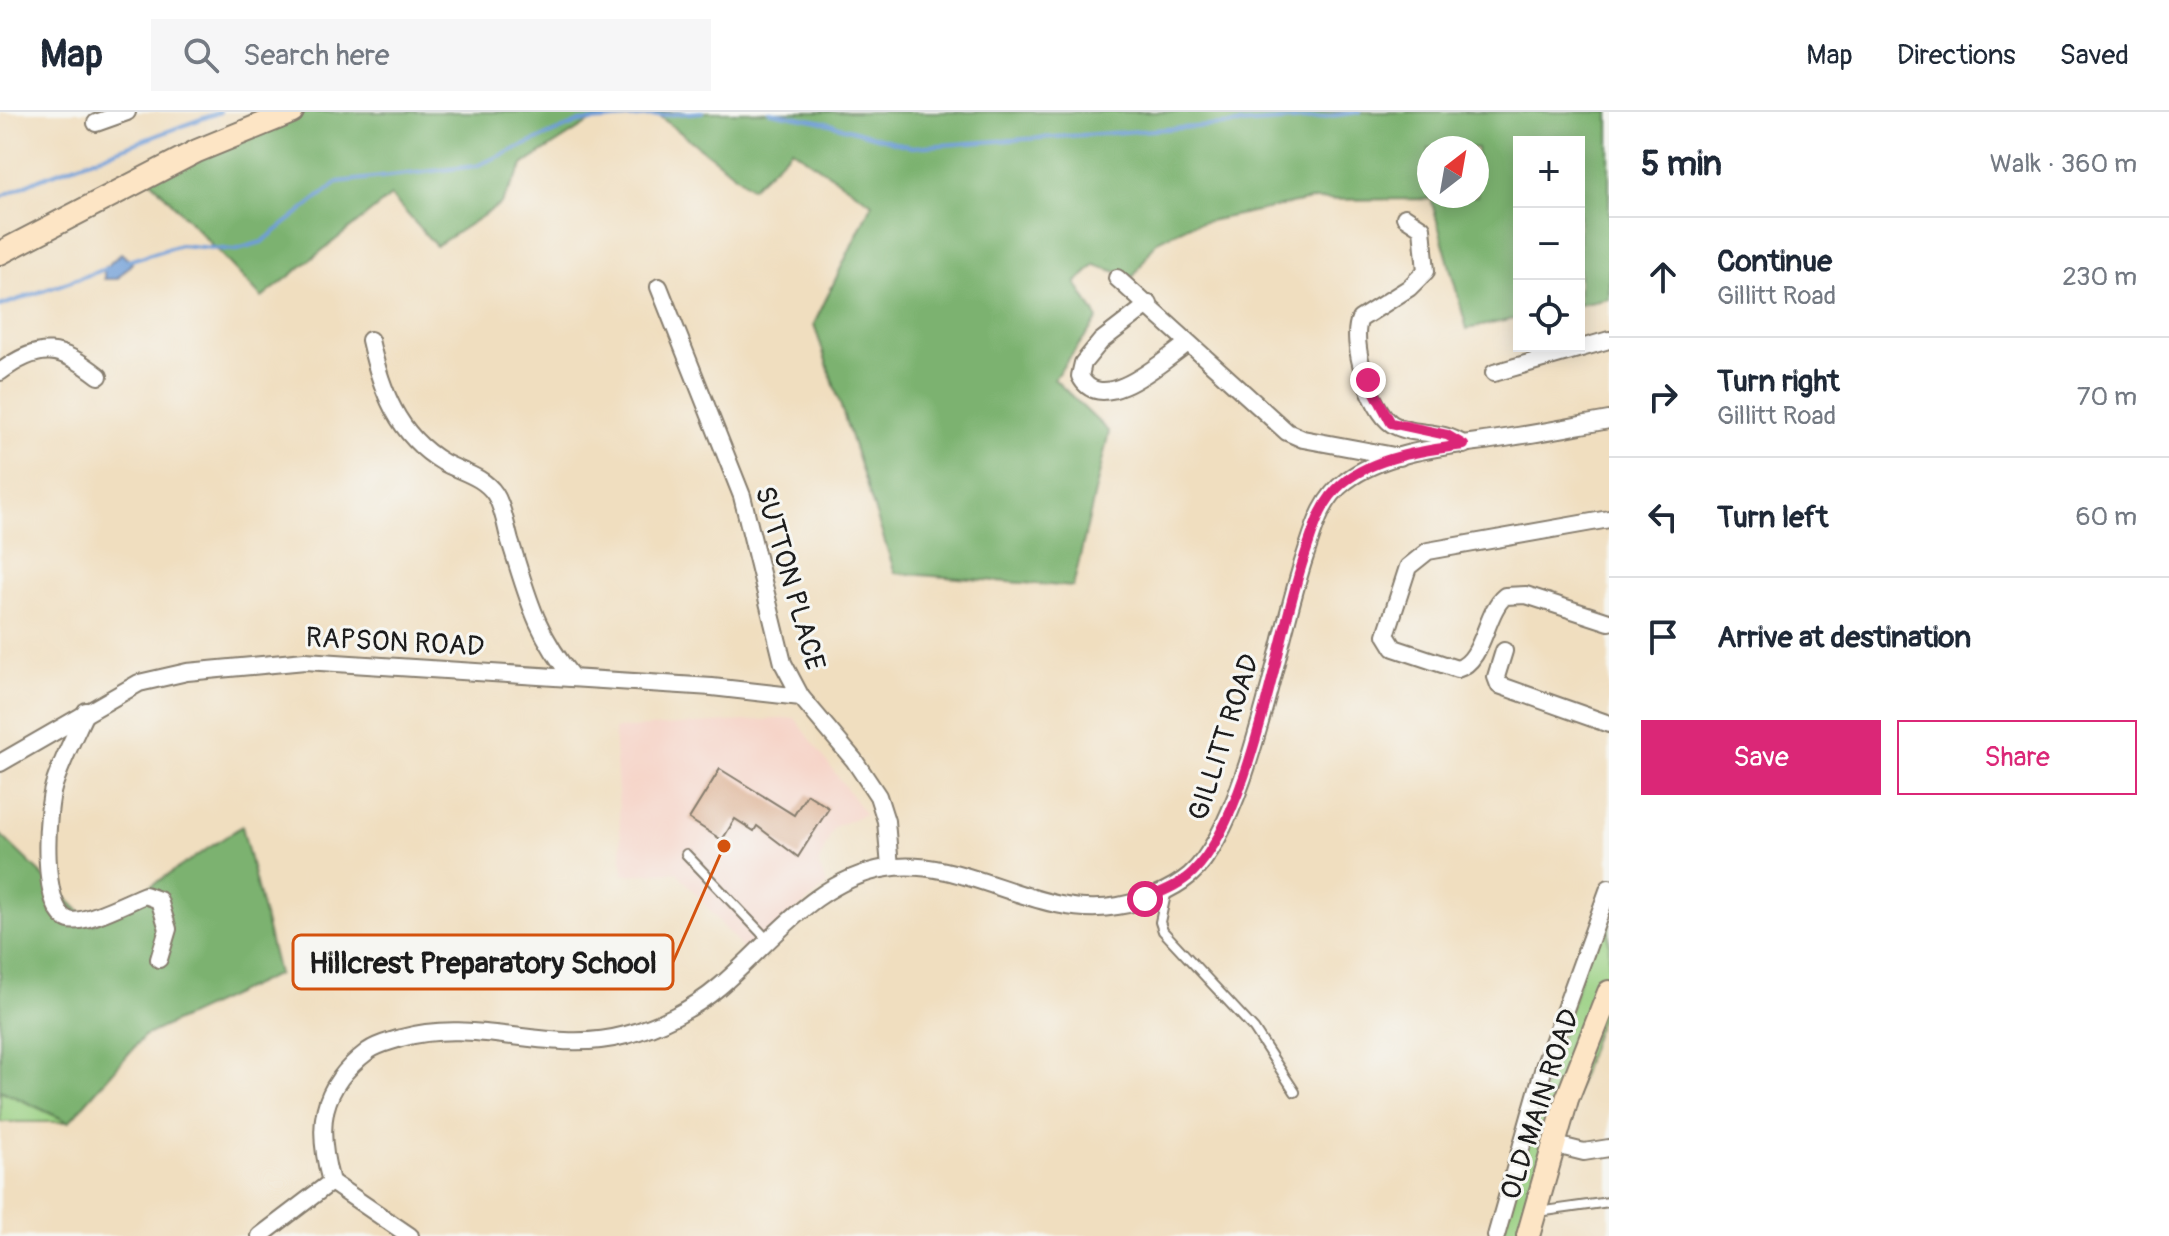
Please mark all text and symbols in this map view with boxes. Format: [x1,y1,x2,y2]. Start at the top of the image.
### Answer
search box [151,19,711,91]
text: Map [40,31,103,79]
icon: search [179,33,223,77]
text: Search here [243,37,390,74]
text: Map [1806,38,1853,73]
text: Directions [1897,38,2016,73]
text: Saved [2060,38,2129,73]
north arrow [1417,136,1489,208]
map controls [1513,136,1585,352]
button: + [1513,136,1585,208]
text: 5 min [1641,143,1722,186]
text: Walk · 360 m [1990,148,2137,180]
button: − [1513,208,1585,280]
text: Continue [1717,243,1832,280]
icon: ahead [1641,255,1685,299]
text: 230 m [2062,261,2137,293]
button: locate [1513,280,1585,352]
text: Gillitt Road [1717,280,1836,312]
route end [1350,362,1386,398]
text: Turn right [1717,363,1840,400]
icon: right [1641,375,1685,419]
text: 70 m [2077,381,2137,413]
text: Gillitt Road [1717,400,1836,432]
street label: SUTTON PLACE [747,482,833,675]
icon: left [1641,495,1685,539]
text: Turn left [1717,499,1828,536]
text: 60 m [2075,501,2137,533]
icon: arrive [1641,615,1685,659]
text: Arrive at destination [1717,619,1971,656]
street label: RAPSON ROAD [305,620,485,665]
street label: GILLITT ROAD [1181,650,1268,825]
button: Save [1641,720,1881,795]
button: Share [1897,720,2137,795]
route start [1127,881,1163,917]
callout: Hillcrest Preparatory School [293,935,673,989]
text: Hillcrest Preparatory School [309,945,657,982]
street label: OLD MAIN ROAD [1493,1005,1588,1204]

